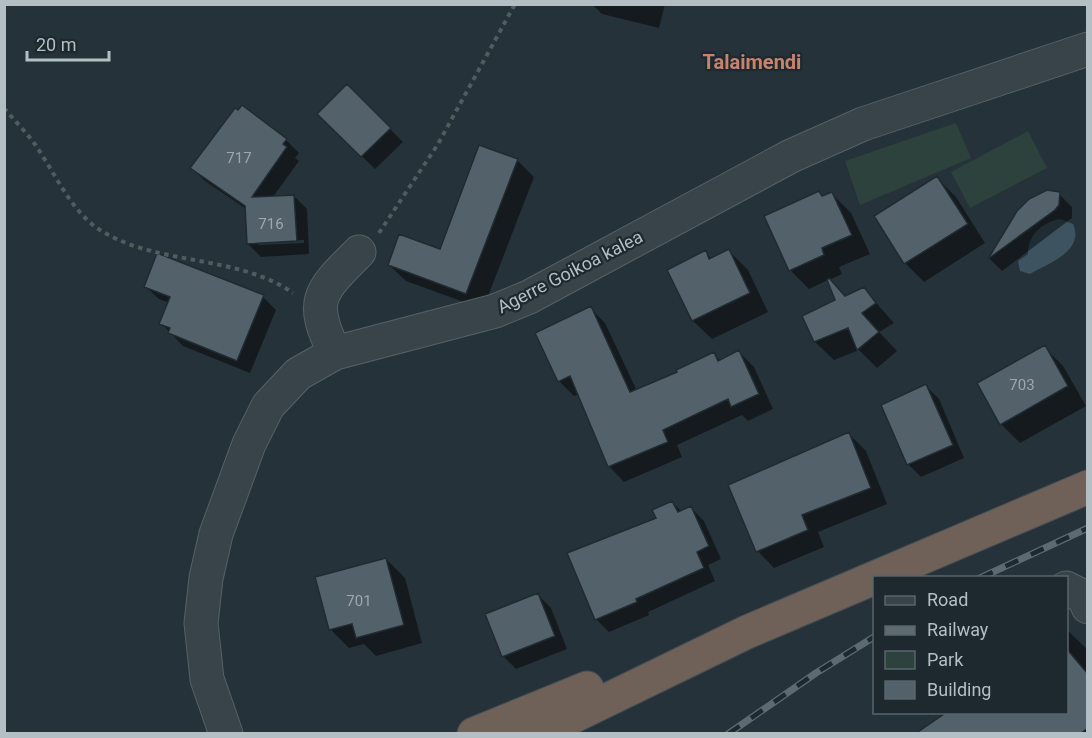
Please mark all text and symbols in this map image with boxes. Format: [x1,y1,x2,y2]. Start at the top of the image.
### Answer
scale bar [27,24,110,62]
text: 20 m [36,34,76,55]
district label: Talaimendi [703,50,801,74]
house number: 717 [226,149,252,167]
house number: 716 [258,215,284,233]
street label: Agerre Goikoa kalea [493,226,646,317]
house number: 703 [1009,376,1035,394]
legend [873,576,1068,714]
text: Road [927,589,968,610]
house number: 701 [346,592,372,610]
text: Railway [927,619,989,640]
text: Park [927,649,964,670]
text: Building [927,679,991,700]

